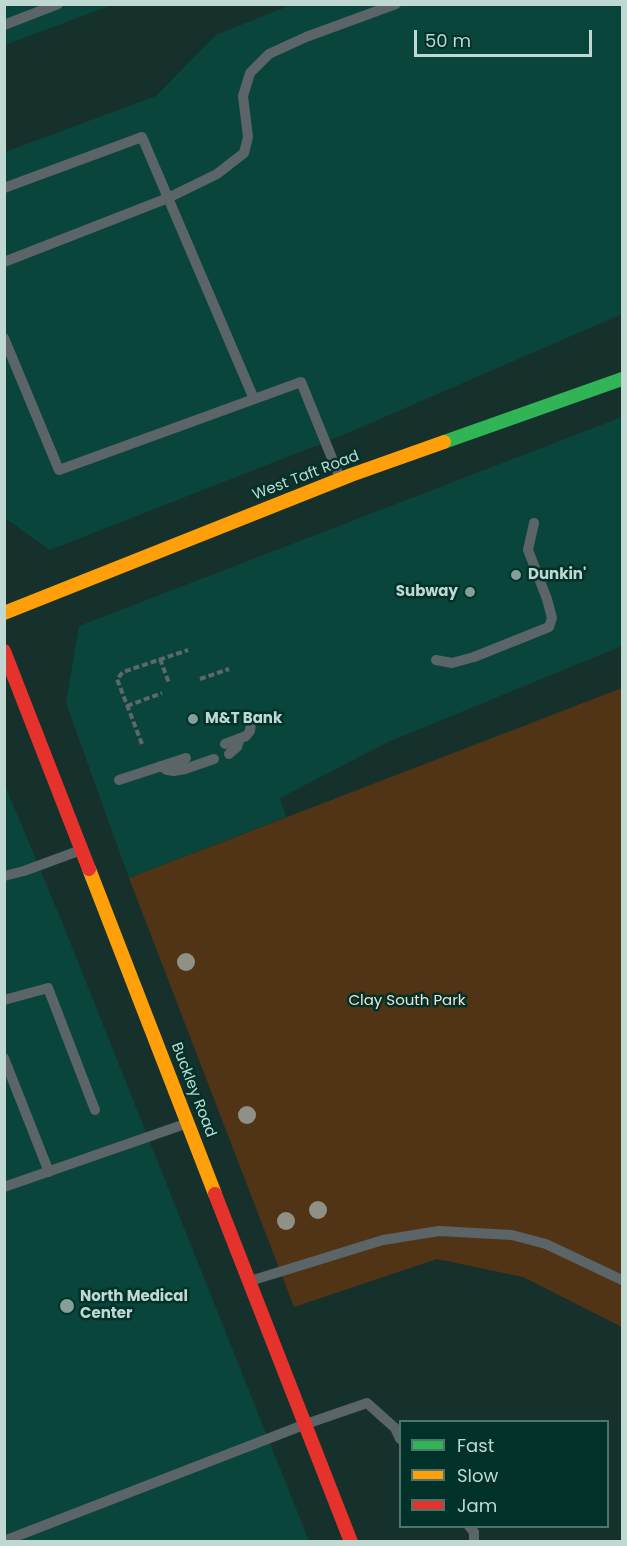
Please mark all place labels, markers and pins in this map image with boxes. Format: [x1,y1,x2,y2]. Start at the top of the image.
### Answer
place label: Dunkin' [528,566,586,584]
marker: Dunkin' [509,568,523,582]
place label: Subway [396,583,458,601]
marker: Subway [463,585,477,599]
place label: M&T Bank [205,710,282,728]
marker: M&T Bank [186,712,200,726]
place label: North Medical Center [80,1288,188,1323]
marker: North Medical Center [58,1297,76,1315]

